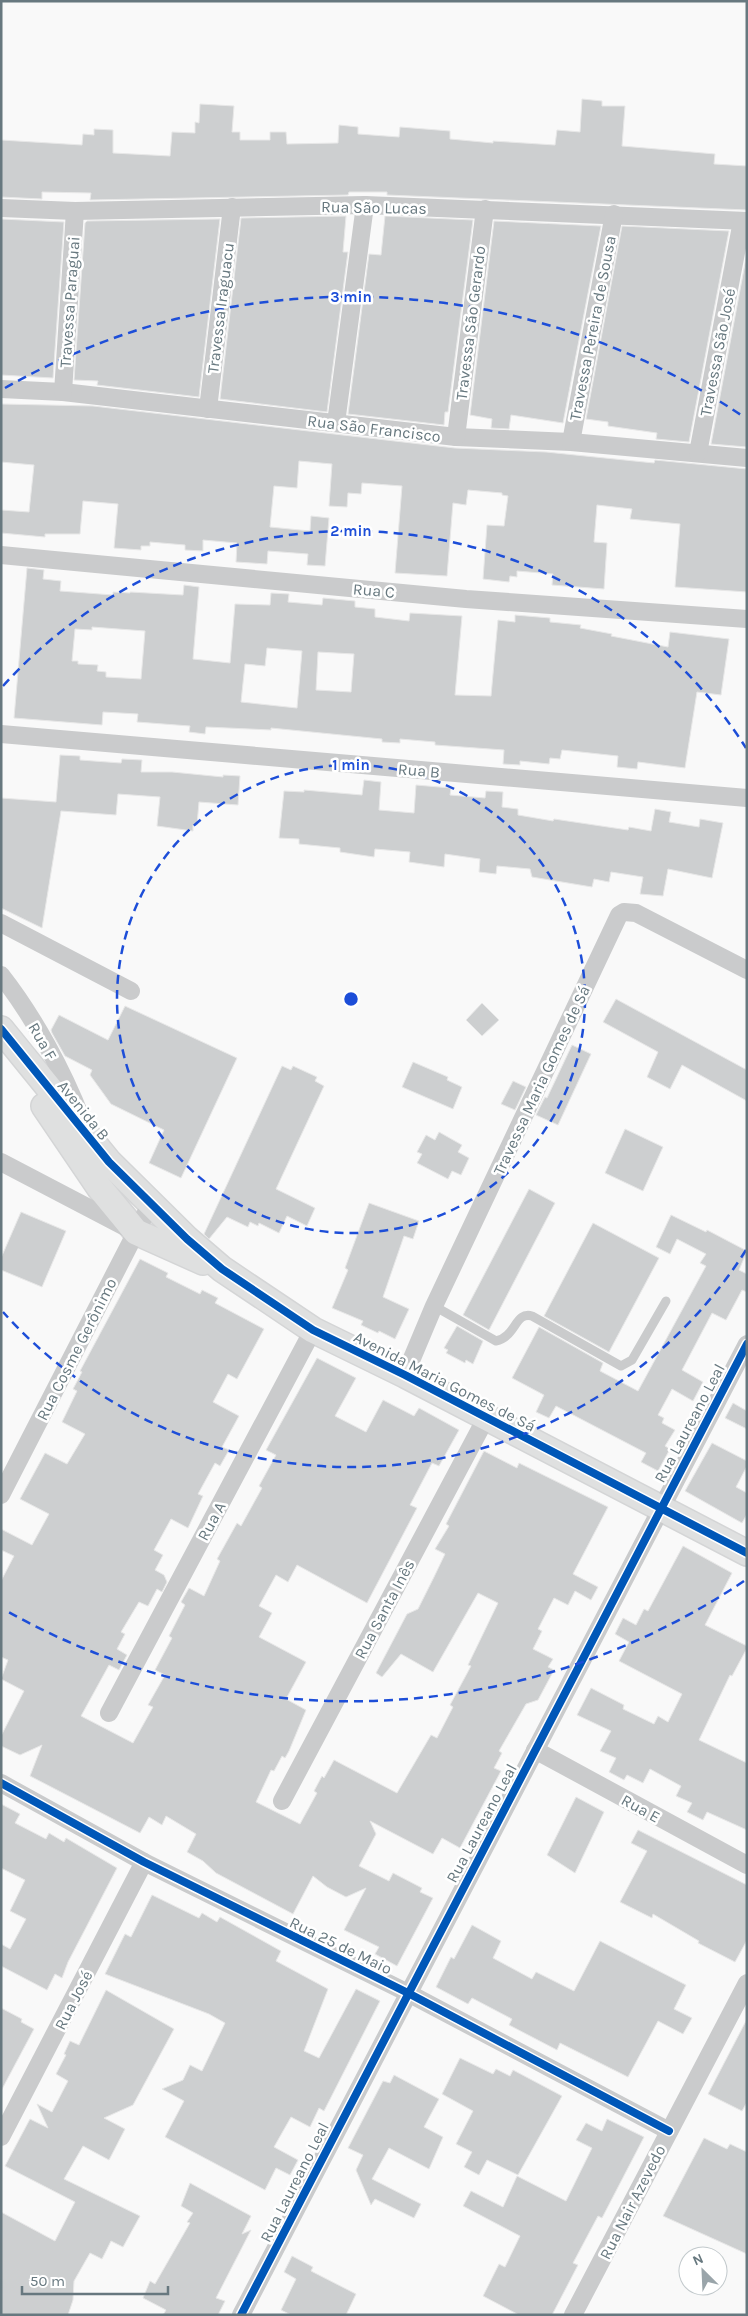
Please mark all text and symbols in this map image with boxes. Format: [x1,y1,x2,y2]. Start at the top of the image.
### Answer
street label: Rua São Lucas [321,197,427,218]
street label: Travessa Pereira de Sousa [565,234,620,422]
street label: Travessa Paraguai [55,236,84,368]
street label: Travessa Iraguacu [203,242,238,375]
street label: Travessa São Gerardo [452,245,489,401]
street label: Travessa São José [696,286,739,418]
text: 3 min [330,288,372,306]
street label: Rua São Francisco [306,411,442,446]
text: 2 min [330,522,372,540]
street label: Rua C [352,579,396,602]
text: 1 min [332,756,370,774]
street label: Rua B [397,759,441,782]
street label: Travessa Maria Gomes de Sá [489,982,594,1178]
centre of rings [342,990,360,1008]
street label: Rua F [24,1019,61,1064]
street label: Avenida B [54,1077,114,1144]
street label: Rua Cosme Gerônimo [32,1275,121,1424]
street label: Avenida Maria Gomes de Sá [351,1327,539,1436]
street label: Rua Laureano Leal [650,1360,729,1486]
street label: Rua A [193,1499,230,1544]
street label: Rua Santa Inês [350,1556,419,1662]
street label: Rua Laureano Leal [442,1760,521,1886]
street label: Rua E [618,1790,663,1827]
street label: Rua 25 de Maio [286,1912,395,1978]
street label: Rua José [50,1967,96,2033]
street label: Rua Laureano Leal [256,2119,333,2245]
street label: Rua Nair Azevedo [595,2142,669,2263]
north arrow [678,2246,728,2296]
text: N [690,2250,706,2269]
scale bar [22,2264,169,2296]
text: 50 m [30,2272,65,2290]

